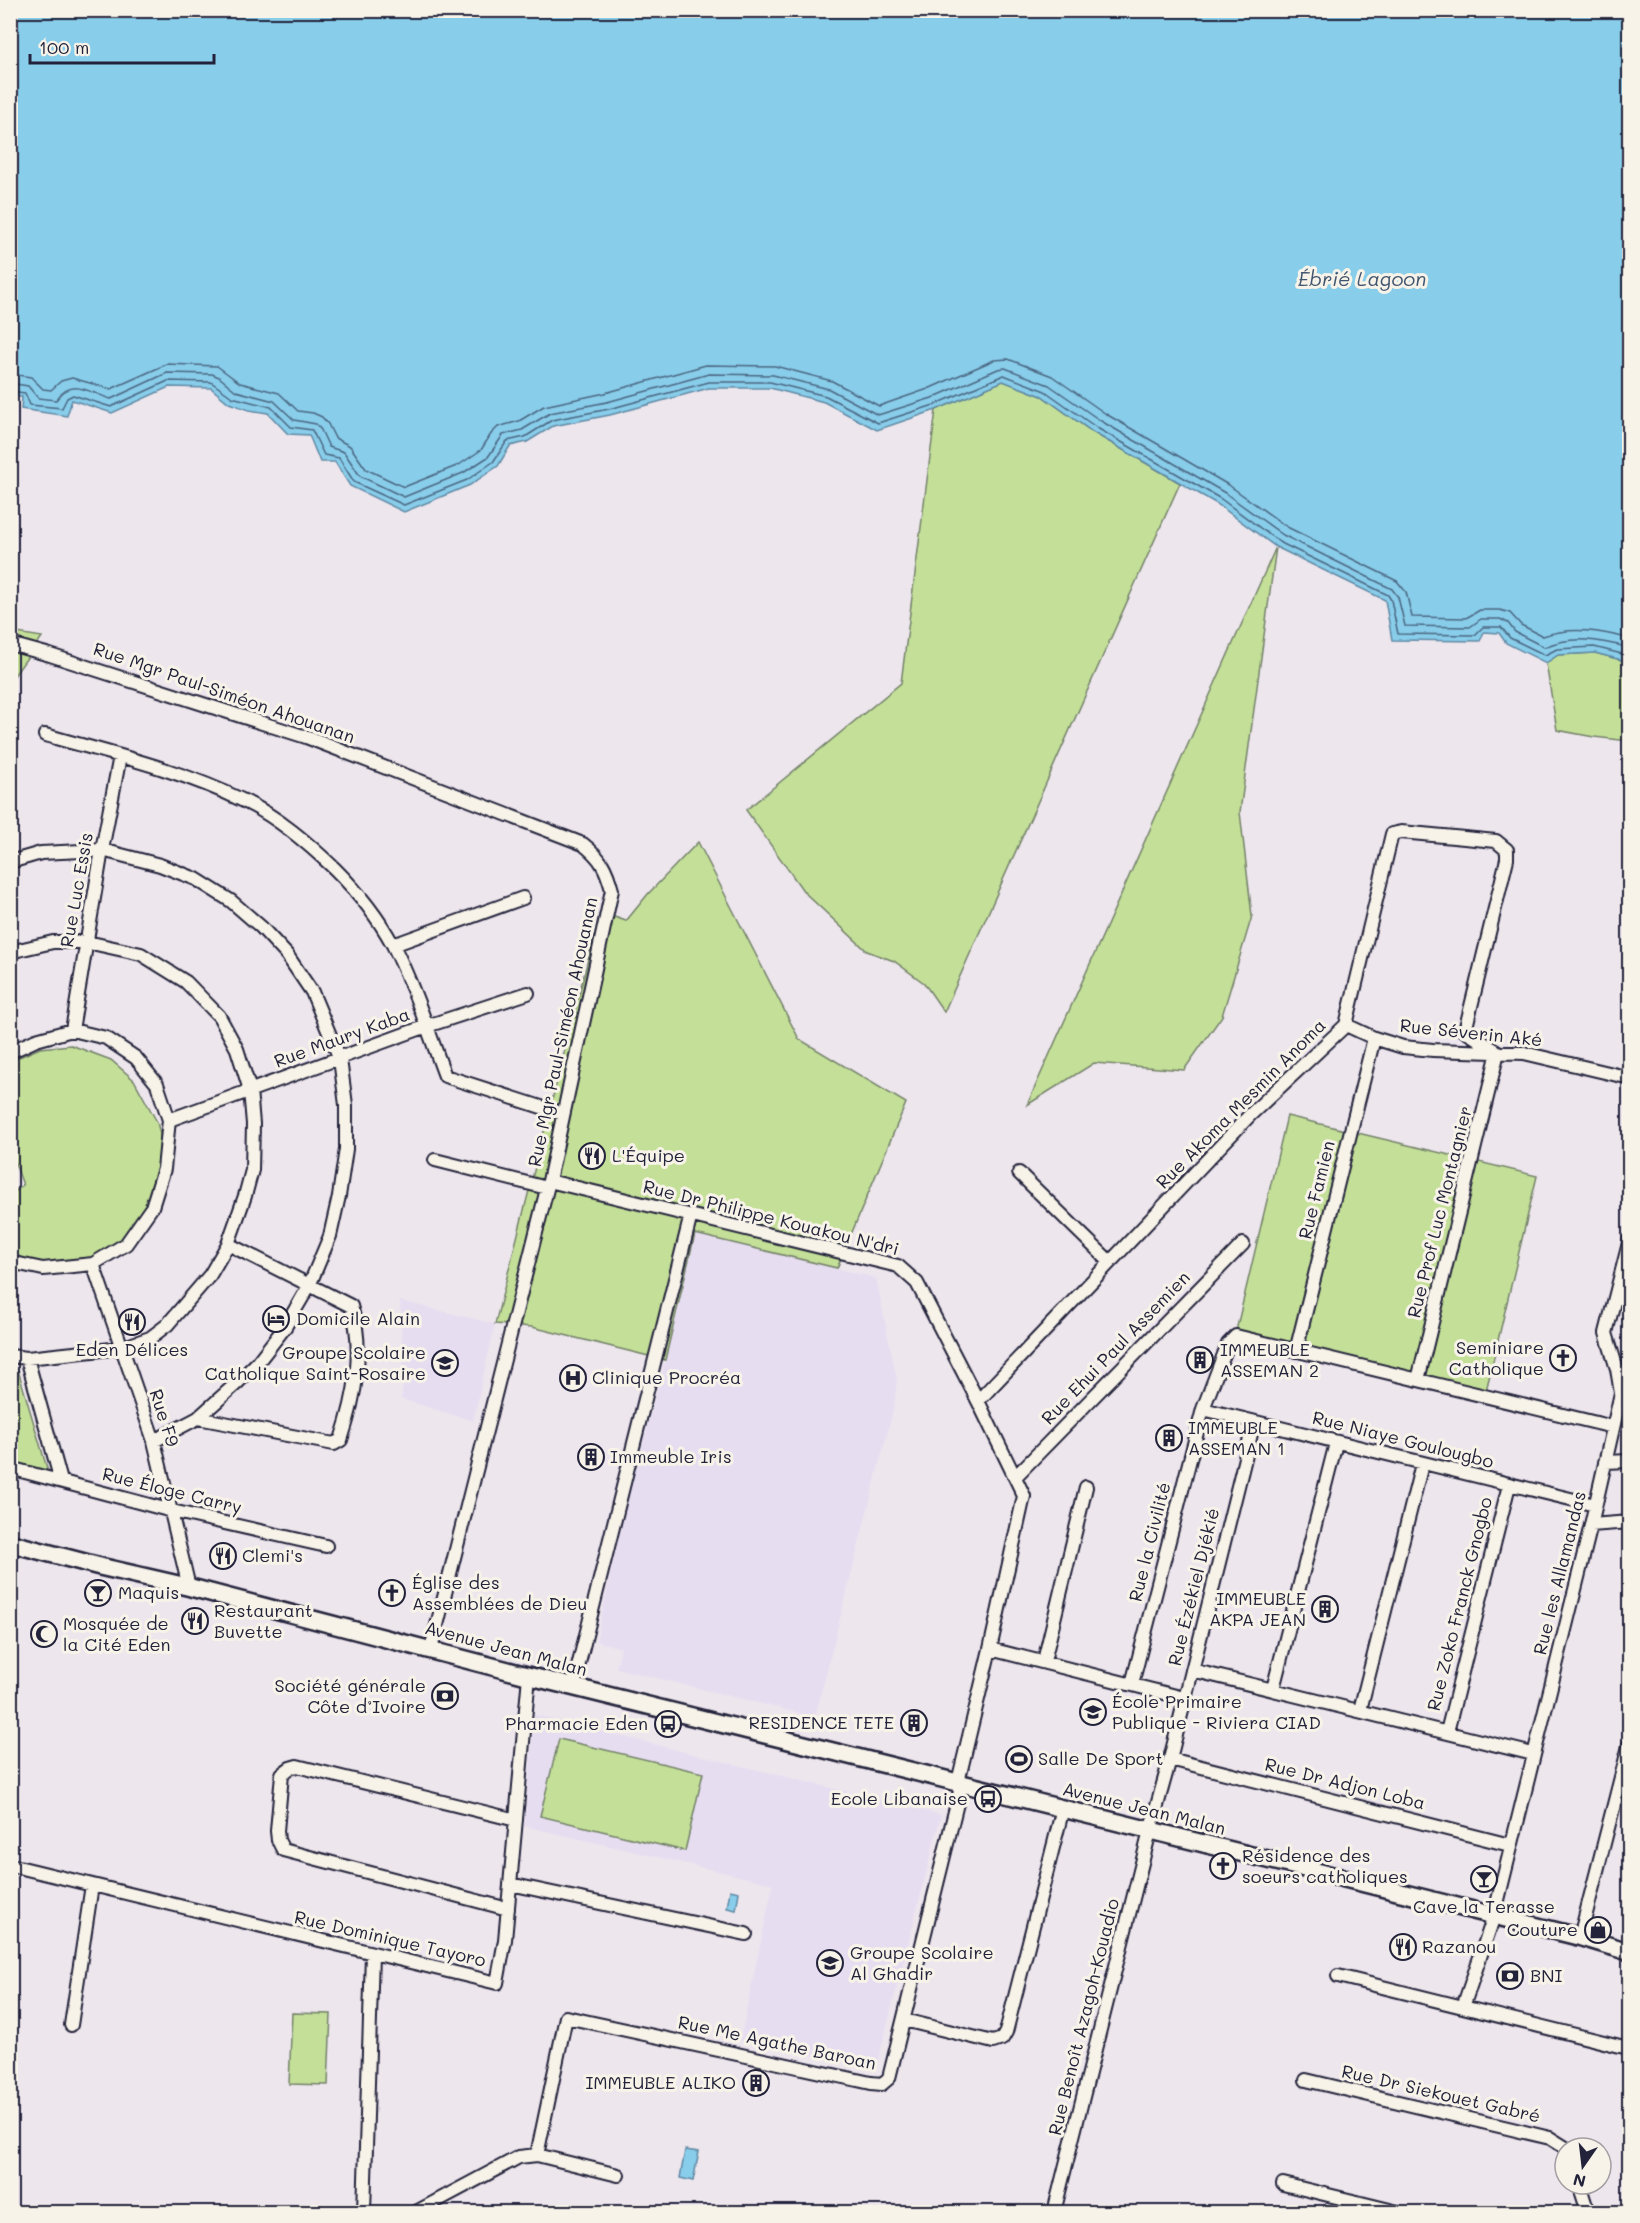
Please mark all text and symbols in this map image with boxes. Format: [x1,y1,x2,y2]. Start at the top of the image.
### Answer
scale bar [30,27,214,65]
text: 100 m [39,35,89,59]
water label: Ébrié Lagoon [1298,265,1426,291]
street label: Rue Mgr Paul-Siméon Ahouanan [90,636,358,748]
street label: Rue Luc Essis [54,831,98,949]
street label: Rue Mgr Paul-Siméon Ahouanan [522,895,602,1169]
street label: Rue Maury Kaba [271,1001,413,1073]
street label: Rue Akoma Mesmin Anoma [1150,1013,1330,1193]
street label: Rue Séverin Aké [1399,1013,1544,1051]
street label: Rue Prof Luc Montagnier [1401,1103,1477,1320]
street label: Rue Famien [1292,1138,1340,1241]
restaurant icon: L'Équipe [577,1141,607,1171]
place label: L'Équipe [612,1143,685,1167]
street label: Rue Dr Philippe Kouakou N'dri [641,1174,902,1260]
street label: Rue Ehui Paul Assemien [1036,1266,1195,1429]
hotel icon: Domicile Alain [261,1304,291,1334]
place label: Domicile Alain [296,1306,420,1330]
restaurant icon: Eden Délices [117,1307,147,1337]
place label: Seminiare Catholique [1449,1335,1544,1380]
place label: Eden Délices [76,1337,188,1361]
place label: IMMEUBLE ASSEMAN 2 [1220,1337,1319,1382]
place label: Groupe Scolaire Catholique Saint-Rosaire [205,1340,426,1385]
church icon: Seminiare Catholique [1548,1343,1578,1373]
building icon: IMMEUBLE ASSEMAN 2 [1185,1345,1215,1375]
school or university icon: Groupe Scolaire Catholique Saint-Rosaire [430,1348,460,1378]
hospital icon: Clinique Procréa [558,1363,588,1393]
place label: Clinique Procréa [592,1365,741,1389]
street label: Rue F9 [144,1386,186,1450]
street label: Rue Niaye Goulougbo [1310,1405,1497,1473]
place label: IMMEUBLE ASSEMAN 1 [1188,1415,1285,1460]
building icon: IMMEUBLE ASSEMAN 1 [1154,1423,1184,1453]
building icon: Immeuble Iris [576,1442,606,1472]
place label: Immeuble Iris [610,1444,732,1468]
street label: Rue Éloge Carry [100,1461,244,1519]
street label: Rue la Civilité [1123,1480,1175,1604]
street label: Rue les Allamandas [1527,1488,1591,1657]
street label: Rue Zoko Franck Gnogbo [1421,1494,1497,1713]
street label: Rue Ézékiel Djékié [1162,1505,1224,1668]
restaurant icon: Clemi's [208,1541,238,1571]
place label: Clemi's [242,1543,303,1567]
place label: Église des Assemblées de Dieu [412,1570,587,1615]
bar icon: Maquis [83,1578,113,1608]
church icon: Église des Assemblées de Dieu [377,1578,407,1608]
place label: Maquis [118,1580,179,1604]
place label: IMMEUBLE AKPA JEAN [1209,1586,1306,1631]
building icon: IMMEUBLE AKPA JEAN [1310,1594,1340,1624]
place label: Restaurant Buvette [214,1598,313,1643]
restaurant icon: Restaurant Buvette [180,1606,210,1636]
place label: Mosquée de la Cité Eden [63,1611,171,1656]
street label: Avenue Jean Malan [422,1615,590,1681]
mosque icon: Mosquée de la Cité Eden [29,1619,59,1649]
place label: Société générale Côte d’Ivoire [275,1673,426,1718]
bank icon: Société générale Côte d’Ivoire [430,1681,460,1711]
place label: École Primaire Publique - Riviera CIAD [1112,1689,1321,1734]
school or university icon: École Primaire Publique - Riviera CIAD [1078,1697,1108,1727]
building icon: RESIDENCE TETE [899,1708,929,1738]
bus stop icon: Pharmacie Eden [653,1709,683,1739]
place label: RESIDENCE TETE [749,1710,894,1734]
place label: Pharmacie Eden [505,1711,648,1735]
sports icon: Salle De Sport [1004,1744,1034,1774]
place label: Salle De Sport [1038,1746,1163,1770]
street label: Rue Dr Adjon Loba [1262,1751,1428,1815]
street label: Avenue Jean Malan [1060,1776,1228,1840]
bus stop icon: Ecole Libanaise [973,1784,1003,1814]
place label: Ecole Libanaise [831,1786,968,1810]
place label: Résidence des soeurs catholiques [1242,1843,1408,1888]
church icon: Résidence des soeurs catholiques [1208,1851,1238,1881]
bar icon: Cave la Terasse [1469,1864,1499,1894]
place label: Cave la Terasse [1413,1894,1555,1918]
street label: Rue Benoît Azagoh-Kouadio [1042,1895,1124,2138]
street label: Rue Dominique Tayoro [292,1904,489,1972]
shop icon: Couture [1583,1915,1613,1945]
place label: Couture [1507,1917,1578,1941]
restaurant icon: Razanou [1388,1932,1418,1962]
place label: Razanou [1422,1934,1496,1958]
place label: Groupe Scolaire Al Ghadir [850,1940,994,1985]
school or university icon: Groupe Scolaire Al Ghadir [815,1948,845,1978]
bank icon: BNI [1495,1961,1525,1991]
place label: BNI [1530,1963,1562,1987]
street label: Rue Me Agathe Baroan [676,2009,878,2075]
street label: Rue Dr Siekouet Gabré [1339,2058,1543,2128]
building icon: IMMEUBLE ALIKO [741,2068,771,2098]
place label: IMMEUBLE ALIKO [585,2070,736,2094]
north arrow [1553,2136,1613,2196]
text: N [1571,2169,1588,2193]

